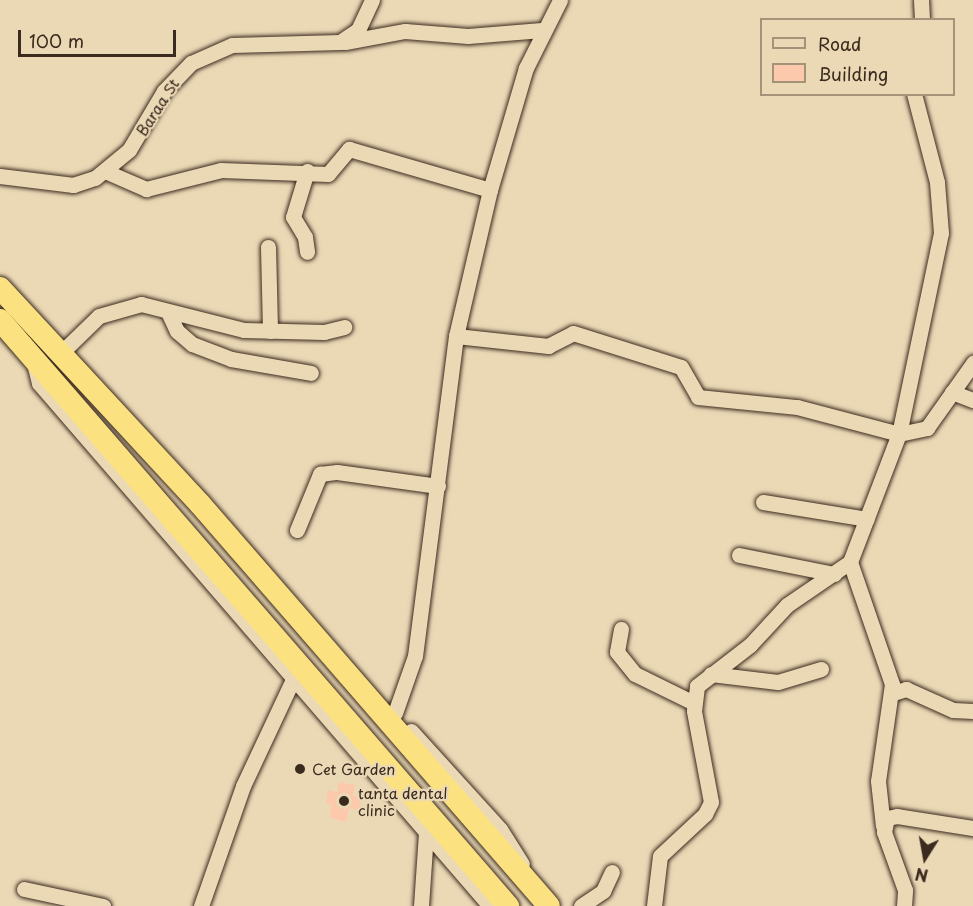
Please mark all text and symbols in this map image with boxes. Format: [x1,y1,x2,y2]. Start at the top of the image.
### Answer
scale bar [21,18,178,56]
legend [760,18,955,96]
text: 100 m [29,27,84,54]
text: Road [818,30,862,57]
text: Building [818,60,888,87]
street label: Baraa St [132,75,182,139]
place label: Cet Garden [312,760,395,778]
marker: Cet Garden [293,762,307,776]
place label: tanta dental clinic [358,783,448,818]
marker: tanta dental clinic [335,792,353,810]
north arrow [895,828,955,888]
text: N [913,863,930,889]

